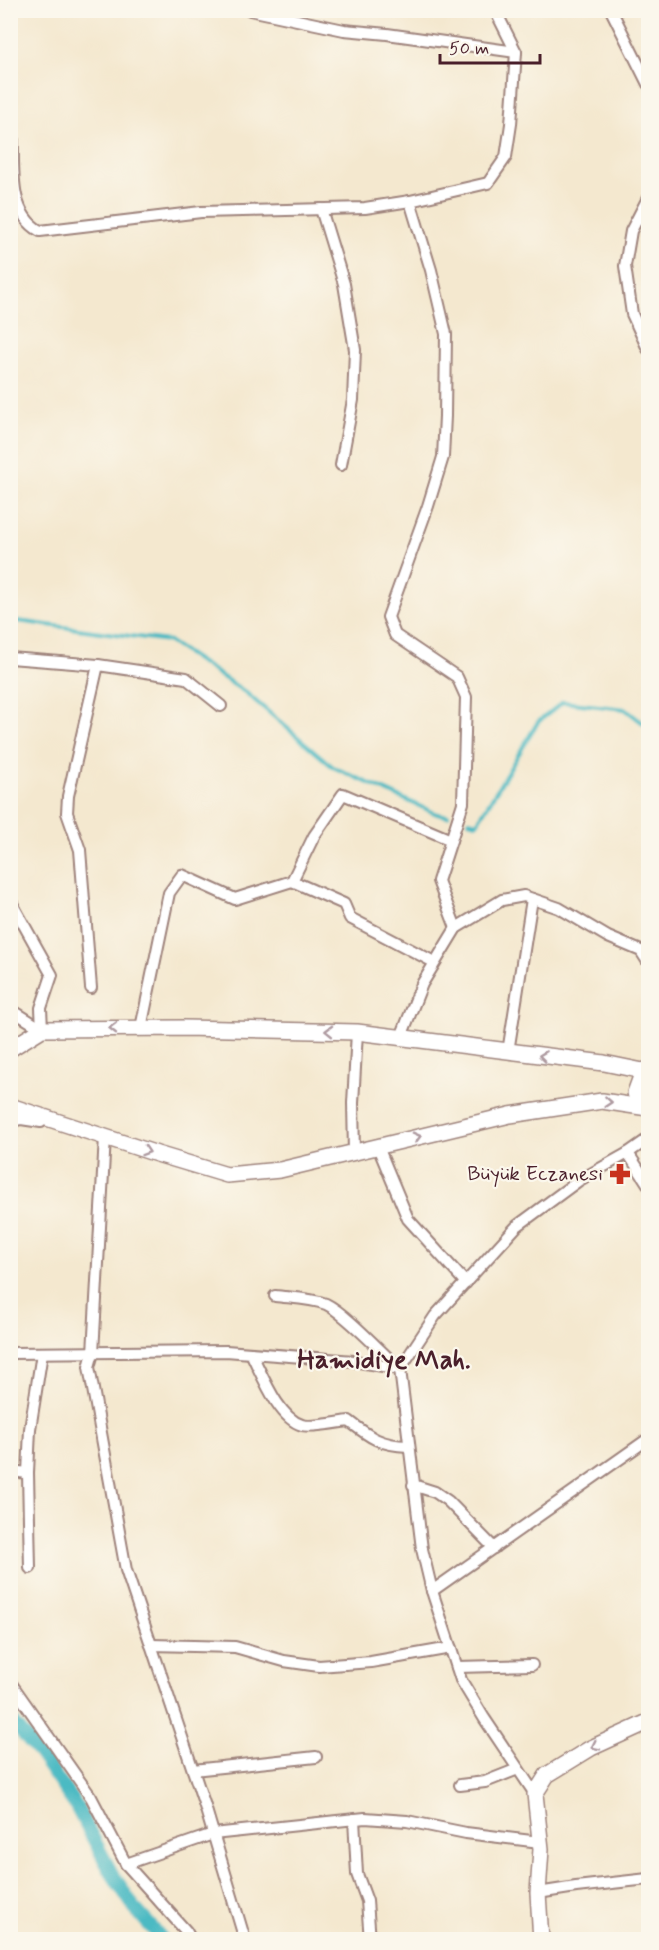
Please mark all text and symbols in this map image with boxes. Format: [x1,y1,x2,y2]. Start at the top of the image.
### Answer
scale bar [440,27,540,65]
text: 50 m [449,37,489,61]
one-way arrow [109,1022,118,1034]
one-way arrow [325,1025,334,1037]
one-way arrow [539,1050,548,1063]
one-way arrow [604,1095,613,1108]
one-way arrow [412,1132,422,1145]
one-way arrow [140,1143,151,1156]
place label: Büyük Eczanesi [467,1160,603,1188]
pharmacy icon: Büyük Eczanesi [608,1162,632,1186]
district label: Hamidiye Mah. [297,1343,471,1378]
one-way arrow [591,1739,602,1751]

